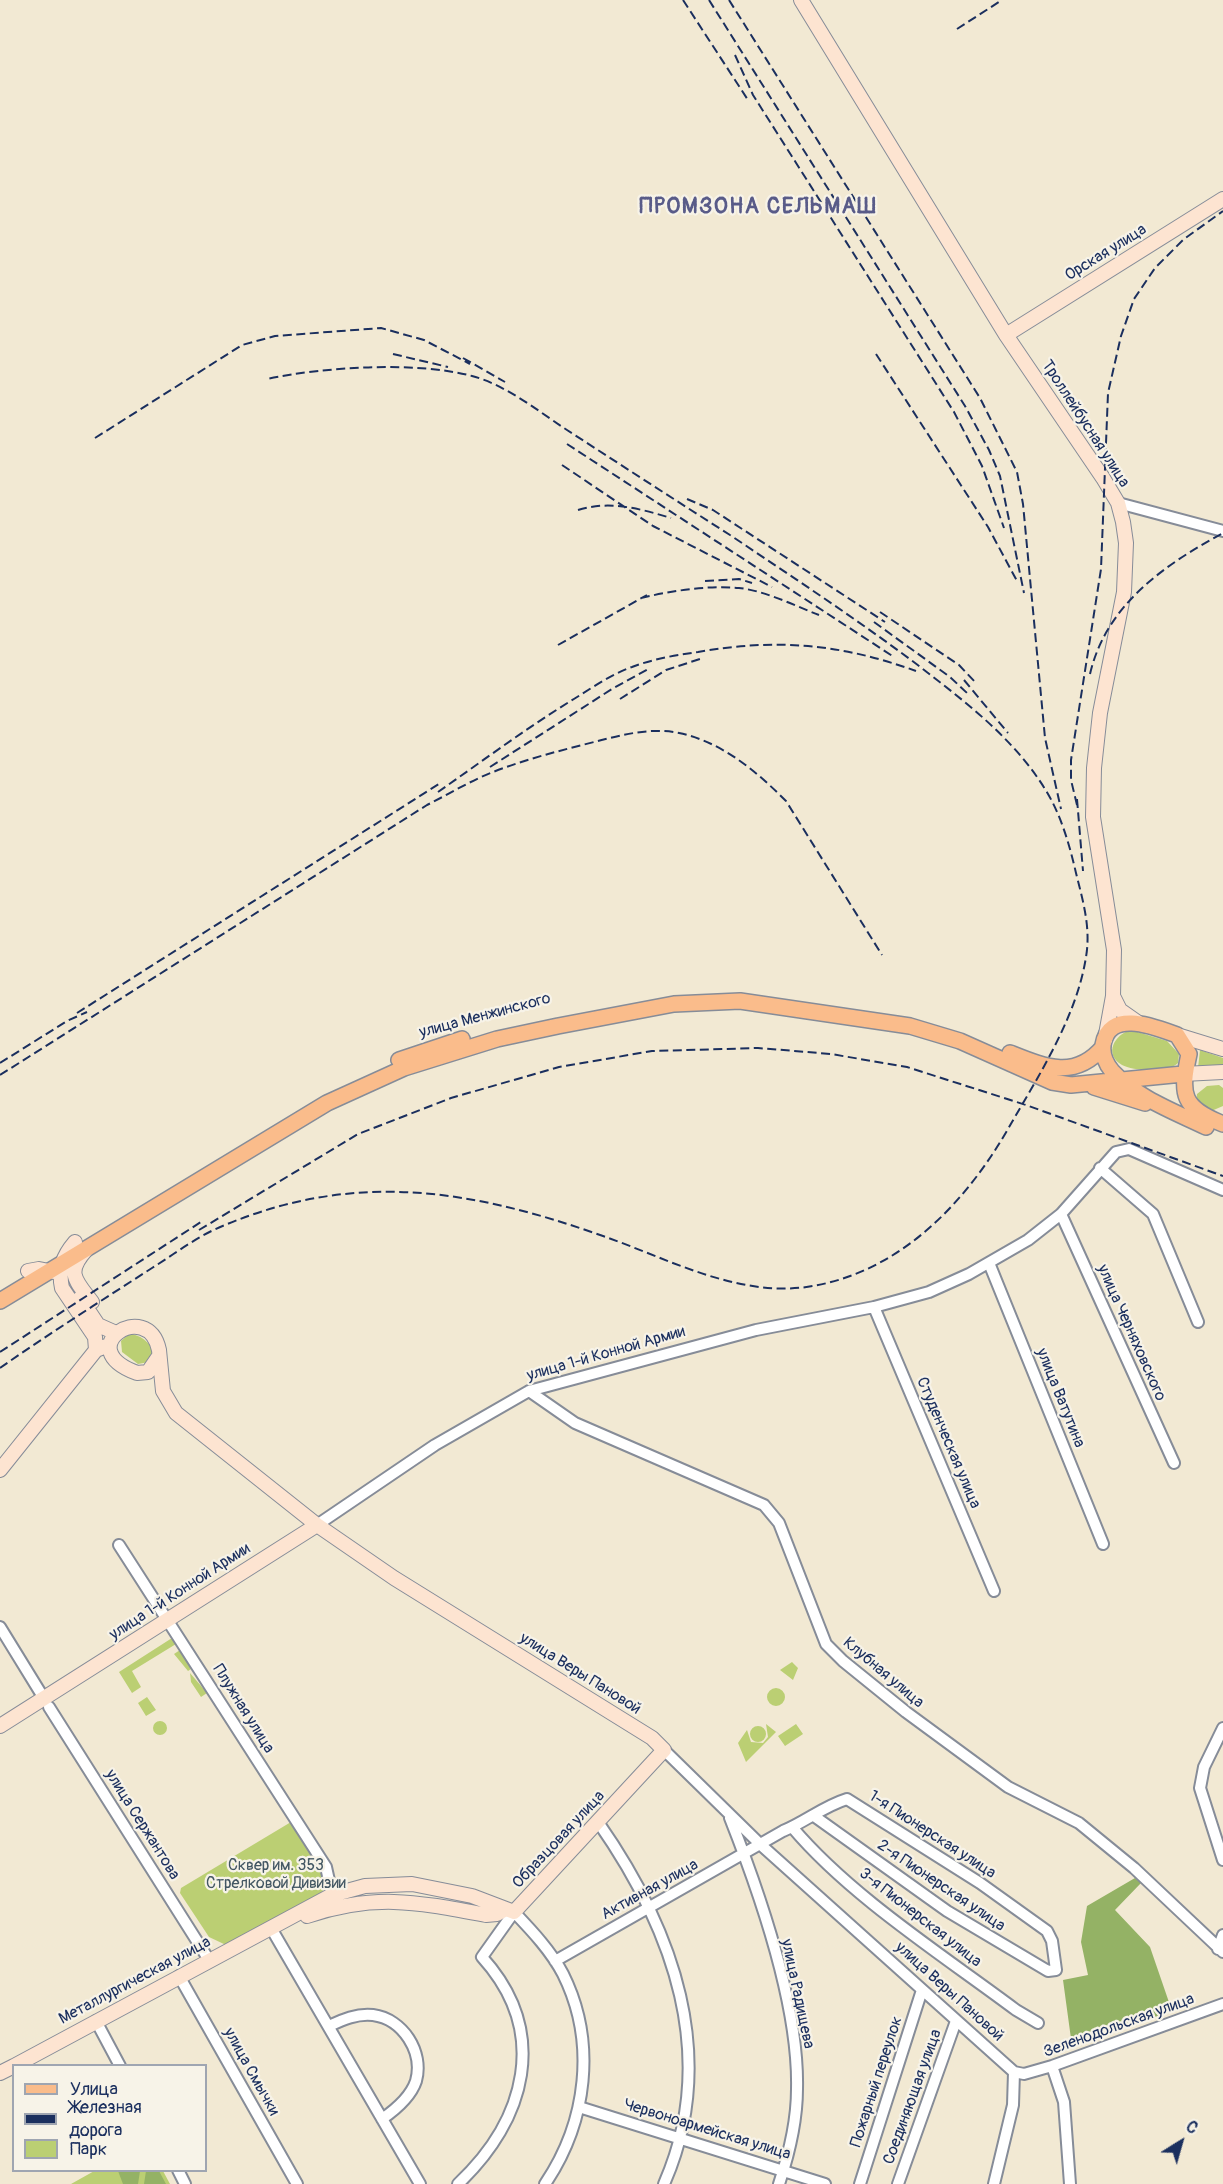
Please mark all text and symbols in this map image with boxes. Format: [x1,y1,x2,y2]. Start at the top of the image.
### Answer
district label: ПРОМЗОНА СЕЛЬМАШ [639,194,877,220]
street label: Орская улица [1062,220,1150,286]
street label: Троллейбусная улица [1037,357,1133,491]
street label: улица Менжинского [417,989,553,1043]
street label: улица Черняховского [1092,1262,1170,1404]
street label: улица 1-й Конной Армии [525,1322,687,1386]
street label: улица Ватутина [1031,1346,1089,1450]
street label: Студенческая улица [912,1374,984,1512]
street label: улица 1-й Конной Армии [106,1539,254,1645]
street label: улица Веры Пановой [516,1629,644,1719]
street label: Клубная улица [839,1634,927,1712]
street label: Плужная улица [208,1661,278,1757]
street label: улица Сержантова [100,1766,184,1884]
street label: Образцовая улица [509,1787,609,1893]
street label: 1-я Пионерская улица [865,1787,999,1883]
street label: 2-я Пионерская улица [873,1836,1009,1936]
street label: Активная улица [598,1855,702,1925]
park label: Сквер им. 353 Стрелковой Дивизии [206,1856,346,1894]
street label: 3-я Пионерская улица [855,1864,985,1972]
street label: Металлургическая улица [56,1933,214,2029]
street label: улица Радищева [776,1937,818,2051]
street label: улица Веры Пановой [891,1938,1007,2046]
street label: Зеленодольская улица [1041,1990,1197,2062]
street label: Пожарный переулок [847,2014,907,2150]
street label: улица Смычки [219,2025,283,2119]
street label: Соединяющая улица [880,2027,946,2167]
legend [12,2064,207,2172]
text: Улица [70,2078,118,2101]
street label: Червоноармейская улица [621,2095,793,2165]
text: Железная дорога [69,2096,142,2142]
north arrow [1151,2112,1211,2172]
text: С [1182,2117,1202,2139]
text: Парк [70,2138,107,2161]

